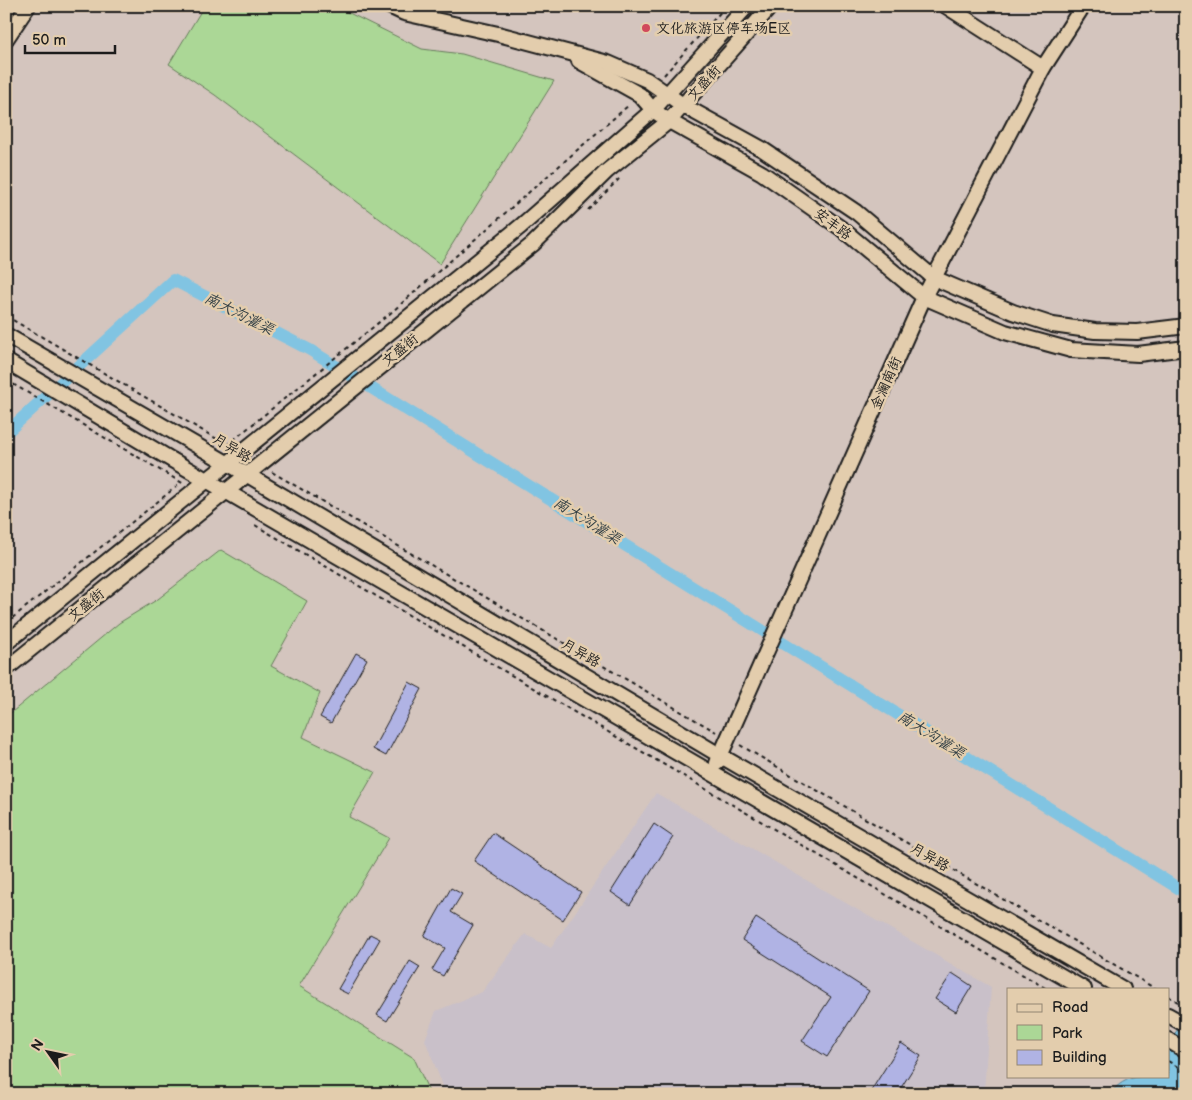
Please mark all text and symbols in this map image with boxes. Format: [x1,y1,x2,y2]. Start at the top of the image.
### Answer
place label: 文化旅游区停车场E区 [656,20,791,37]
scale bar [25,22,115,54]
marker: 文化旅游区停车场E区 [640,22,652,34]
text: 50 m [32,31,66,50]
street label: 文盛街 [684,62,724,104]
street label: 安丰路 [811,205,855,243]
water label: 南大沟灌渠 [201,289,279,340]
street label: 文盛街 [378,330,422,370]
street label: 金澜南街 [867,354,905,412]
street label: 月异路 [210,430,254,466]
water label: 南大沟灌渠 [550,493,626,550]
street label: 文盛街 [64,585,108,625]
street label: 月异路 [559,635,603,671]
water label: 南大沟灌渠 [894,707,970,764]
street label: 月异路 [908,839,952,875]
legend [1007,988,1170,1078]
text: Road [1052,998,1088,1017]
text: Park [1052,1024,1083,1043]
north arrow [22,1028,72,1078]
text: N [28,1036,48,1054]
text: Building [1052,1048,1107,1067]

